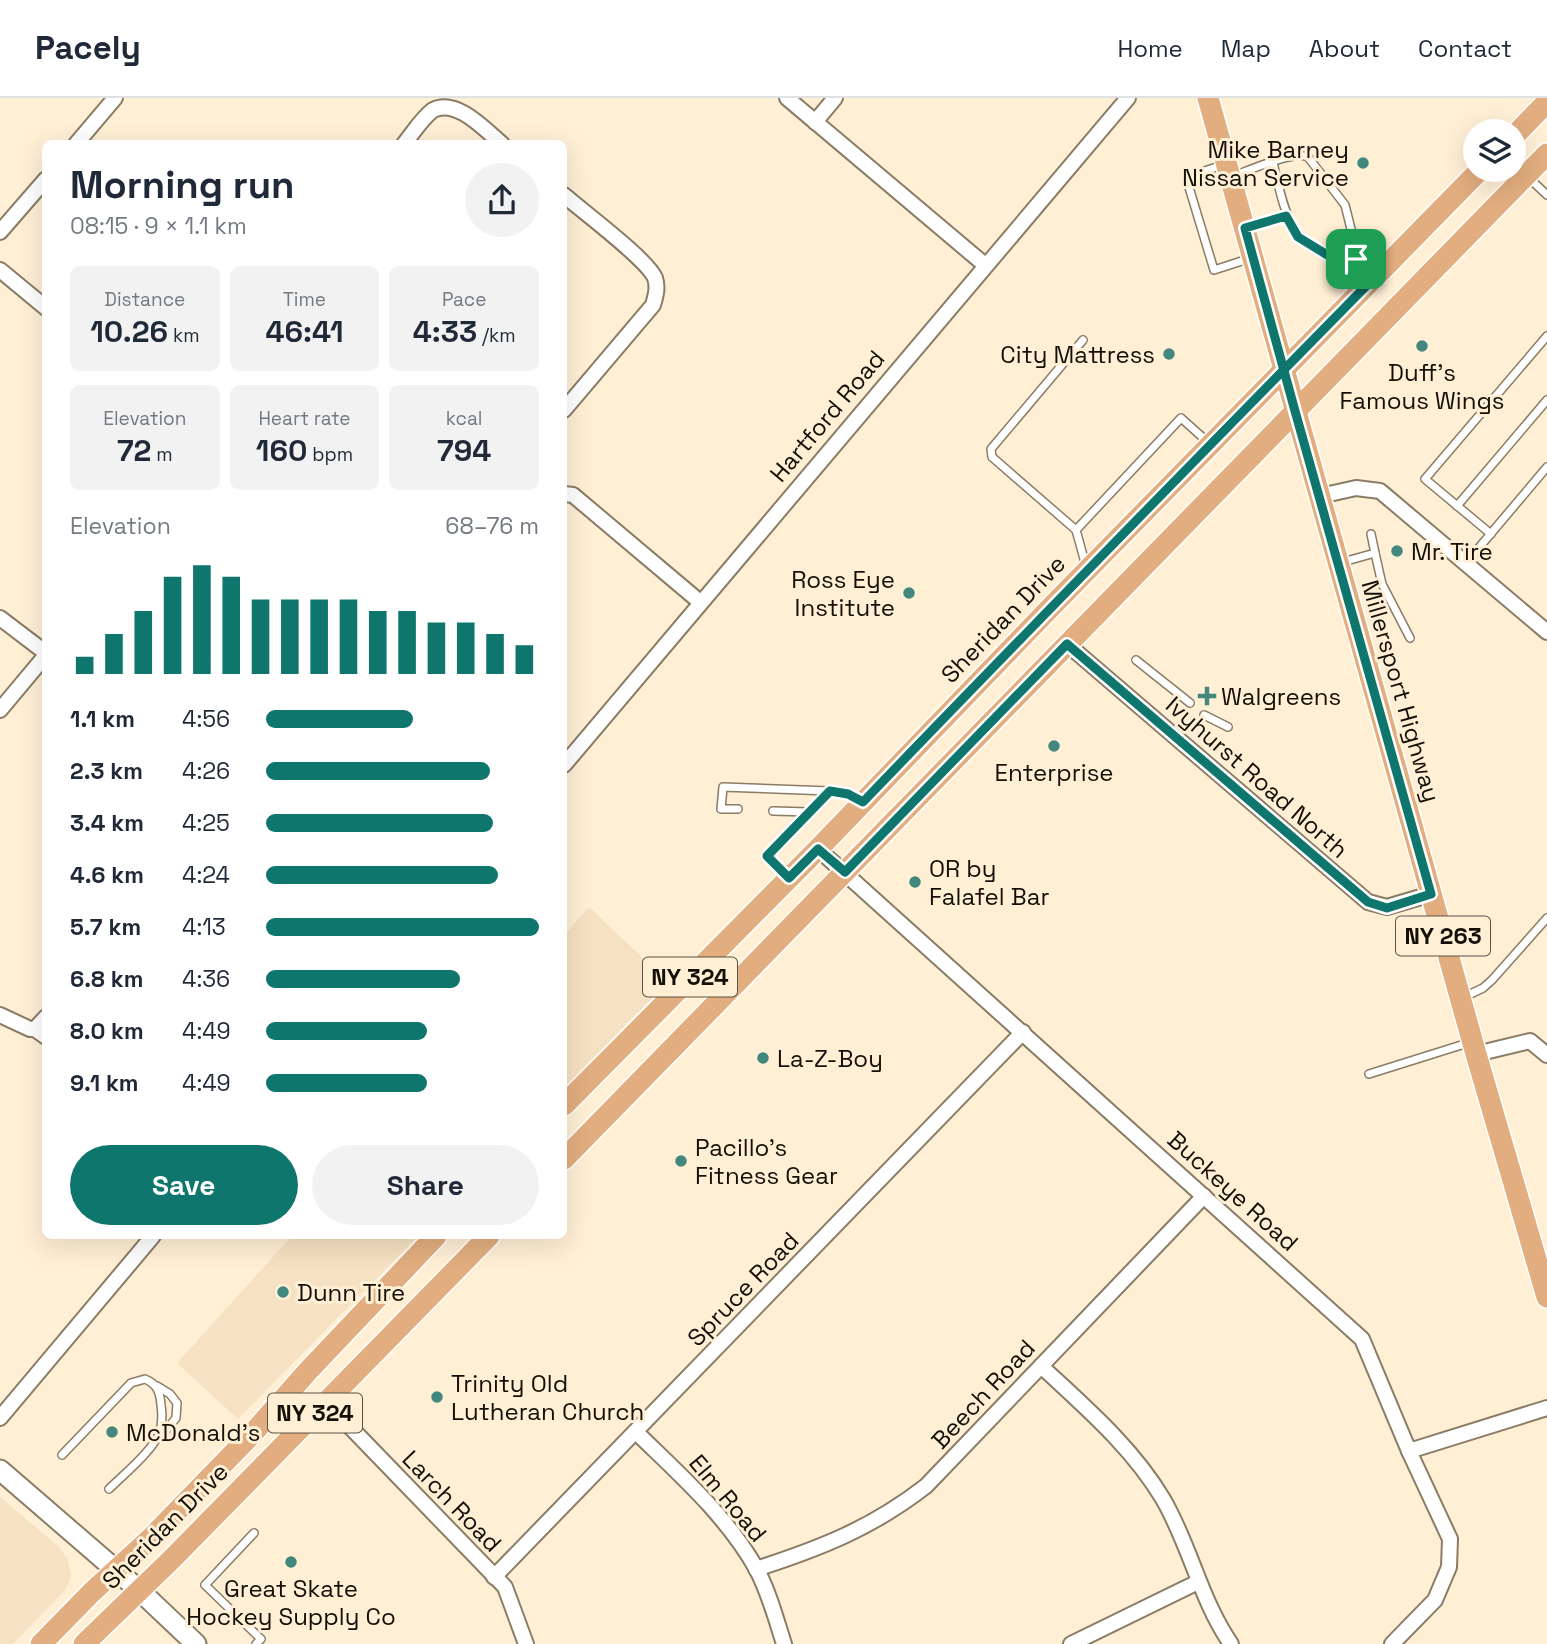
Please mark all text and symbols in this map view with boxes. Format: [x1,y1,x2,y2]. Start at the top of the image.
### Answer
text: Pacely [35,27,141,69]
text: Home [1117,33,1183,64]
text: Map [1221,33,1271,64]
text: About [1309,33,1380,64]
text: Contact [1418,33,1512,64]
map controls [1463,119,1526,182]
button: layers [1463,119,1526,182]
place label: Mike Barney Nissan Service [1182,134,1349,193]
marker: Mike Barney Nissan Service [1355,155,1371,171]
text: Morning run [70,161,295,209]
button: share [465,163,539,237]
text: 08:15 · 9 × 1.1 km [70,211,247,241]
pin [1326,229,1386,289]
icon: arrive [1337,240,1375,278]
text: Distance [104,287,185,312]
text: Time [283,287,326,312]
text: Pace [442,287,486,312]
text: 10.26 [90,312,168,351]
text: 46:41 [265,312,344,351]
text: 4:33 [413,312,477,351]
text: km [168,323,200,348]
text: /km [477,323,516,348]
marker: Duff's Famous Wings [1414,338,1430,354]
place label: City Mattress [1000,339,1155,370]
street label: Hartford Road [763,344,891,488]
marker: City Mattress [1161,346,1177,362]
place label: Duff's Famous Wings [1339,357,1505,416]
text: Elevation [103,406,186,431]
text: Heart rate [258,406,351,431]
text: kcal [446,406,483,431]
text: 72 [117,431,151,470]
text: 160 [256,431,307,470]
text: 794 [437,431,491,470]
text: m [151,442,173,467]
text: bpm [307,442,353,467]
text: Elevation [70,511,171,541]
text: 68–76 m [445,511,539,541]
place label: Mr. Tire [1411,536,1493,567]
marker: Mr. Tire [1389,543,1405,559]
street label: Sheridan Drive [934,548,1072,690]
place label: Ross Eye Institute [791,564,895,623]
street label: Millersport Highway [1354,576,1448,806]
marker: Ross Eye Institute [901,585,917,601]
place label: Walgreens [1221,681,1341,712]
marker: Walgreens [1199,688,1215,704]
street label: Ivyhurst Road North [1159,689,1355,865]
text: 1.1 km [70,704,135,734]
text: 4:56 [182,704,230,734]
marker: Enterprise [1046,738,1062,754]
text: 2.3 km [70,756,143,786]
text: 4:26 [182,756,230,786]
place label: Enterprise [995,757,1114,788]
text: 3.4 km [70,808,144,838]
text: 4:25 [182,808,230,838]
place label: OR by Falafel Bar [929,853,1050,912]
text: 4.6 km [70,860,144,890]
text: 4:24 [182,860,230,890]
marker: OR by Falafel Bar [907,874,923,890]
text: 5.7 km [70,912,141,942]
text: 4:13 [182,912,226,942]
road number: NY 263 [1396,916,1490,956]
road number: NY 324 [643,958,737,996]
text: 6.8 km [70,964,143,994]
text: 4:36 [182,964,230,994]
text: 8.0 km [70,1016,144,1046]
text: 4:49 [182,1016,231,1046]
place label: La-Z-Boy [777,1043,883,1074]
marker: La-Z-Boy [755,1050,771,1066]
text: 9.1 km [70,1068,139,1098]
text: 4:49 [182,1068,231,1098]
street label: Buckeye Road [1161,1124,1305,1258]
place label: Pacillo's Fitness Gear [695,1132,838,1191]
button: Save [70,1145,298,1225]
button: Share [312,1145,539,1225]
marker: Pacillo's Fitness Gear [673,1153,689,1169]
street label: Spruce Road [681,1225,805,1353]
place label: Dunn Tire [297,1277,405,1308]
marker: Dunn Tire [275,1284,291,1300]
street label: Beech Road [924,1333,1042,1455]
place label: Trinity Old Lutheran Church [451,1368,644,1427]
marker: Trinity Old Lutheran Church [429,1389,445,1405]
road number: NY 324 [268,1394,362,1432]
place label: McDonald's [126,1417,260,1448]
marker: McDonald's [104,1424,120,1440]
street label: Larch Road [396,1444,508,1558]
street label: Elm Road [682,1448,774,1548]
street label: Sheridan Drive [95,1456,235,1596]
marker: Great Skate Hockey Supply Co [283,1554,299,1570]
place label: Great Skate Hockey Supply Co [186,1573,396,1632]

